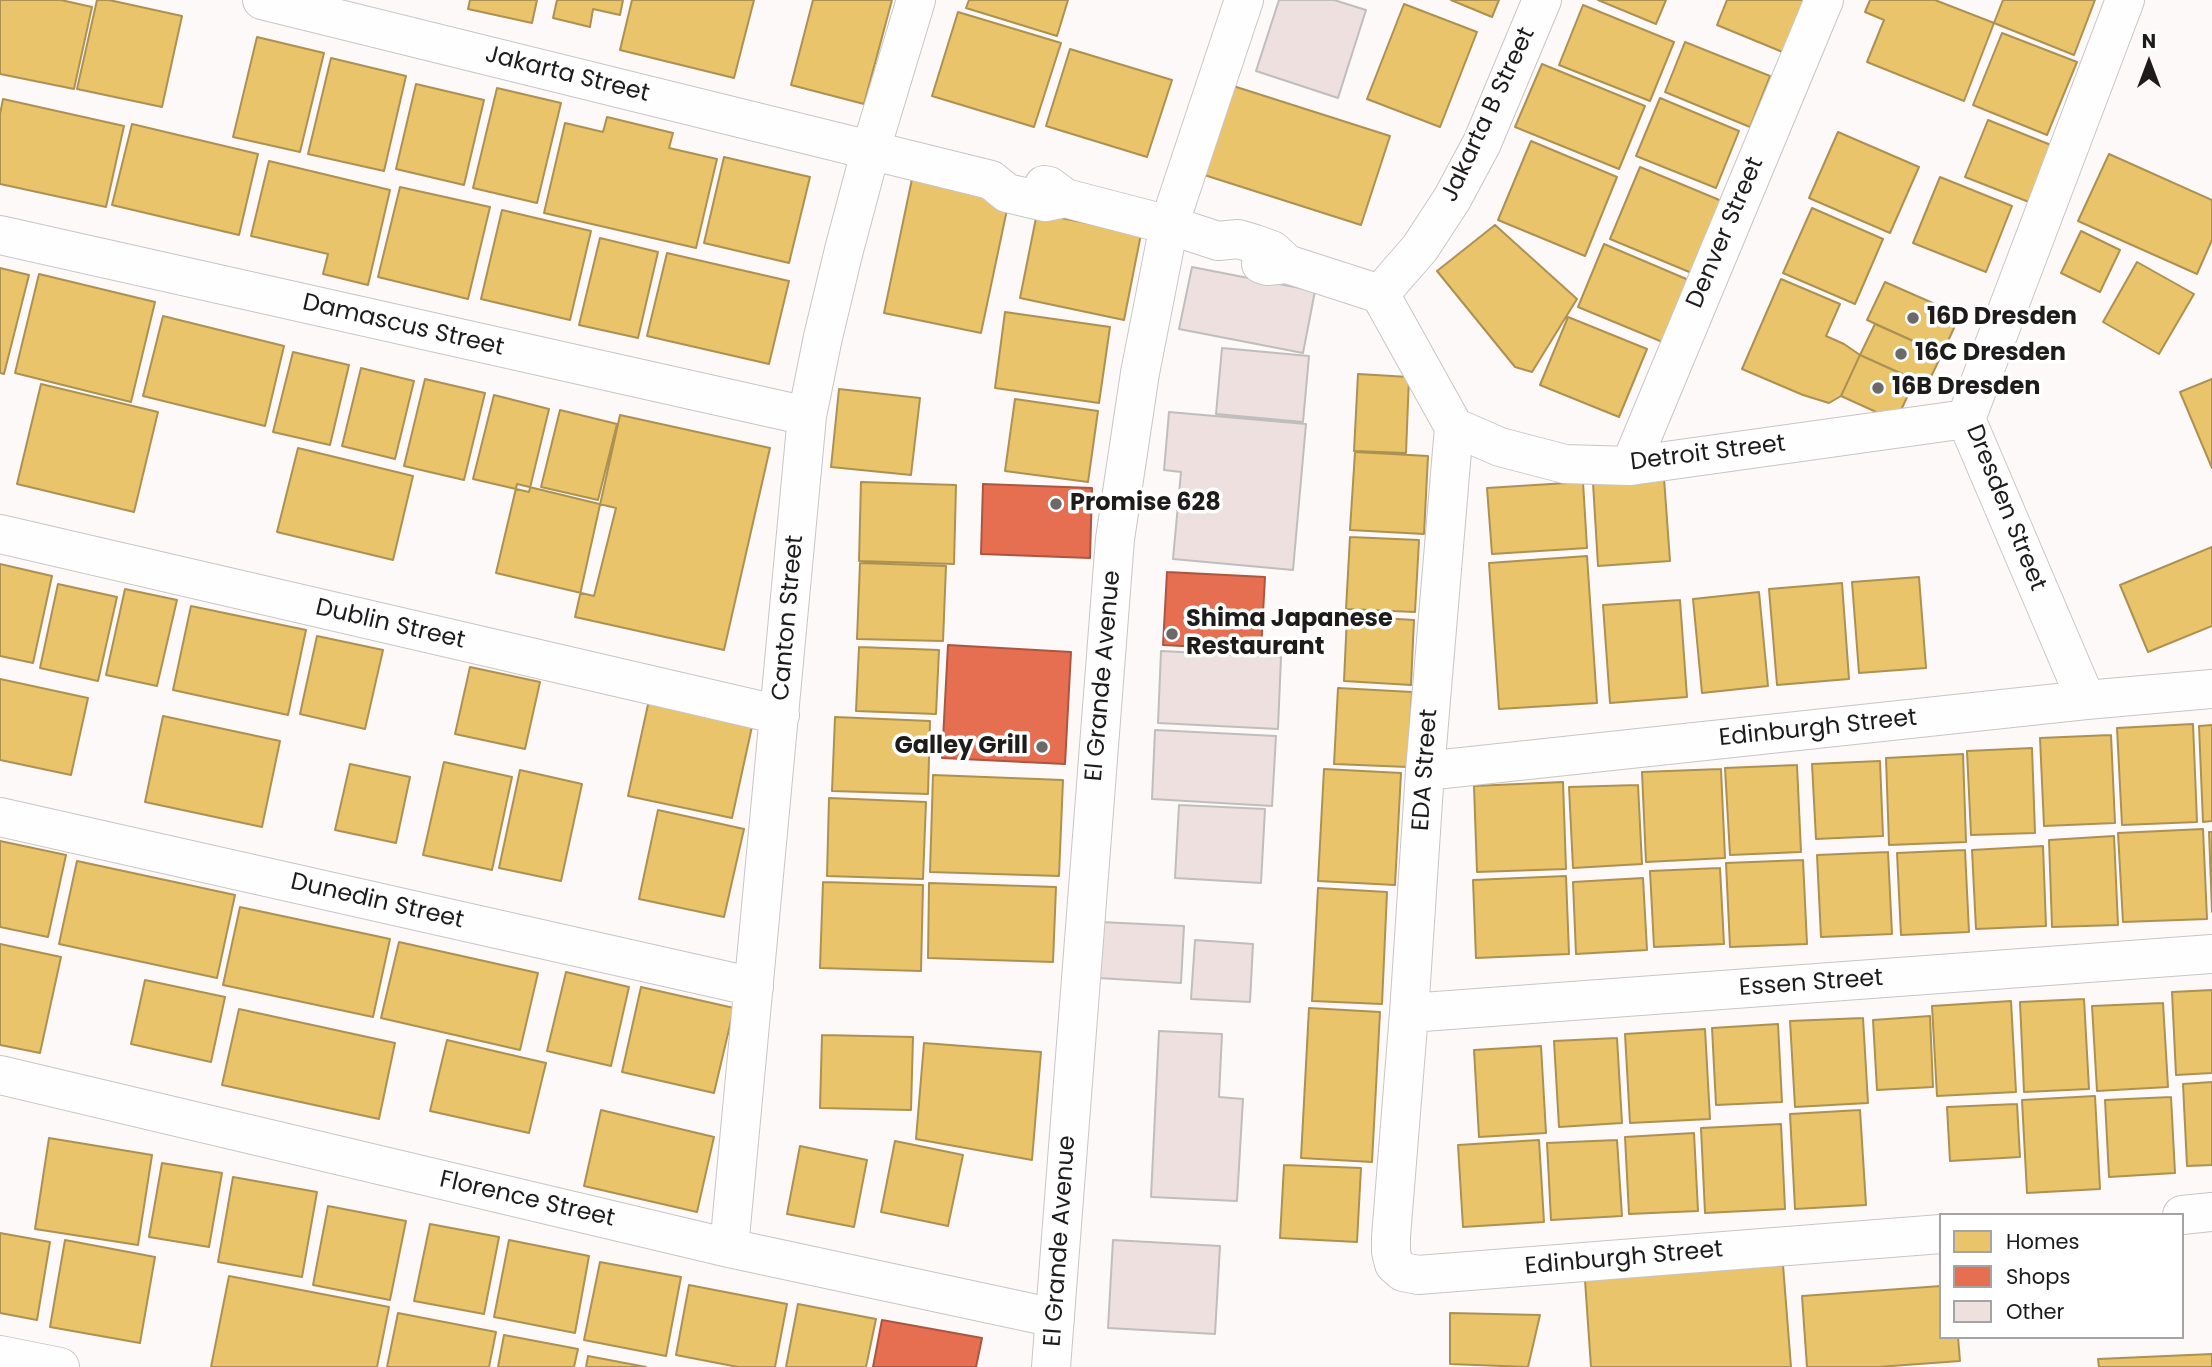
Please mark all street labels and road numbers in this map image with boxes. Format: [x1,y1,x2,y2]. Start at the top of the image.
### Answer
street label: Jakarta B Street [1436,23,1542,207]
street label: Jakarta Street [482,41,652,109]
street label: Denver Street [1681,153,1771,313]
street label: Damascus Street [299,289,507,363]
street label: Dresden Street [1959,421,2051,595]
street label: Detroit Street [1629,430,1787,478]
street label: Canton Street [767,534,811,702]
street label: El Grande Avenue [1080,569,1128,783]
street label: Dublin Street [313,594,467,656]
street label: Edinburgh Street [1718,704,1918,754]
street label: EDA Street [1407,708,1445,832]
street label: Dunedin Street [288,868,466,936]
street label: Essen Street [1738,965,1884,1003]
street label: El Grande Avenue [1039,1135,1083,1347]
street label: Florence Street [437,1166,617,1234]
street label: Edinburgh Street [1524,1236,1724,1282]

